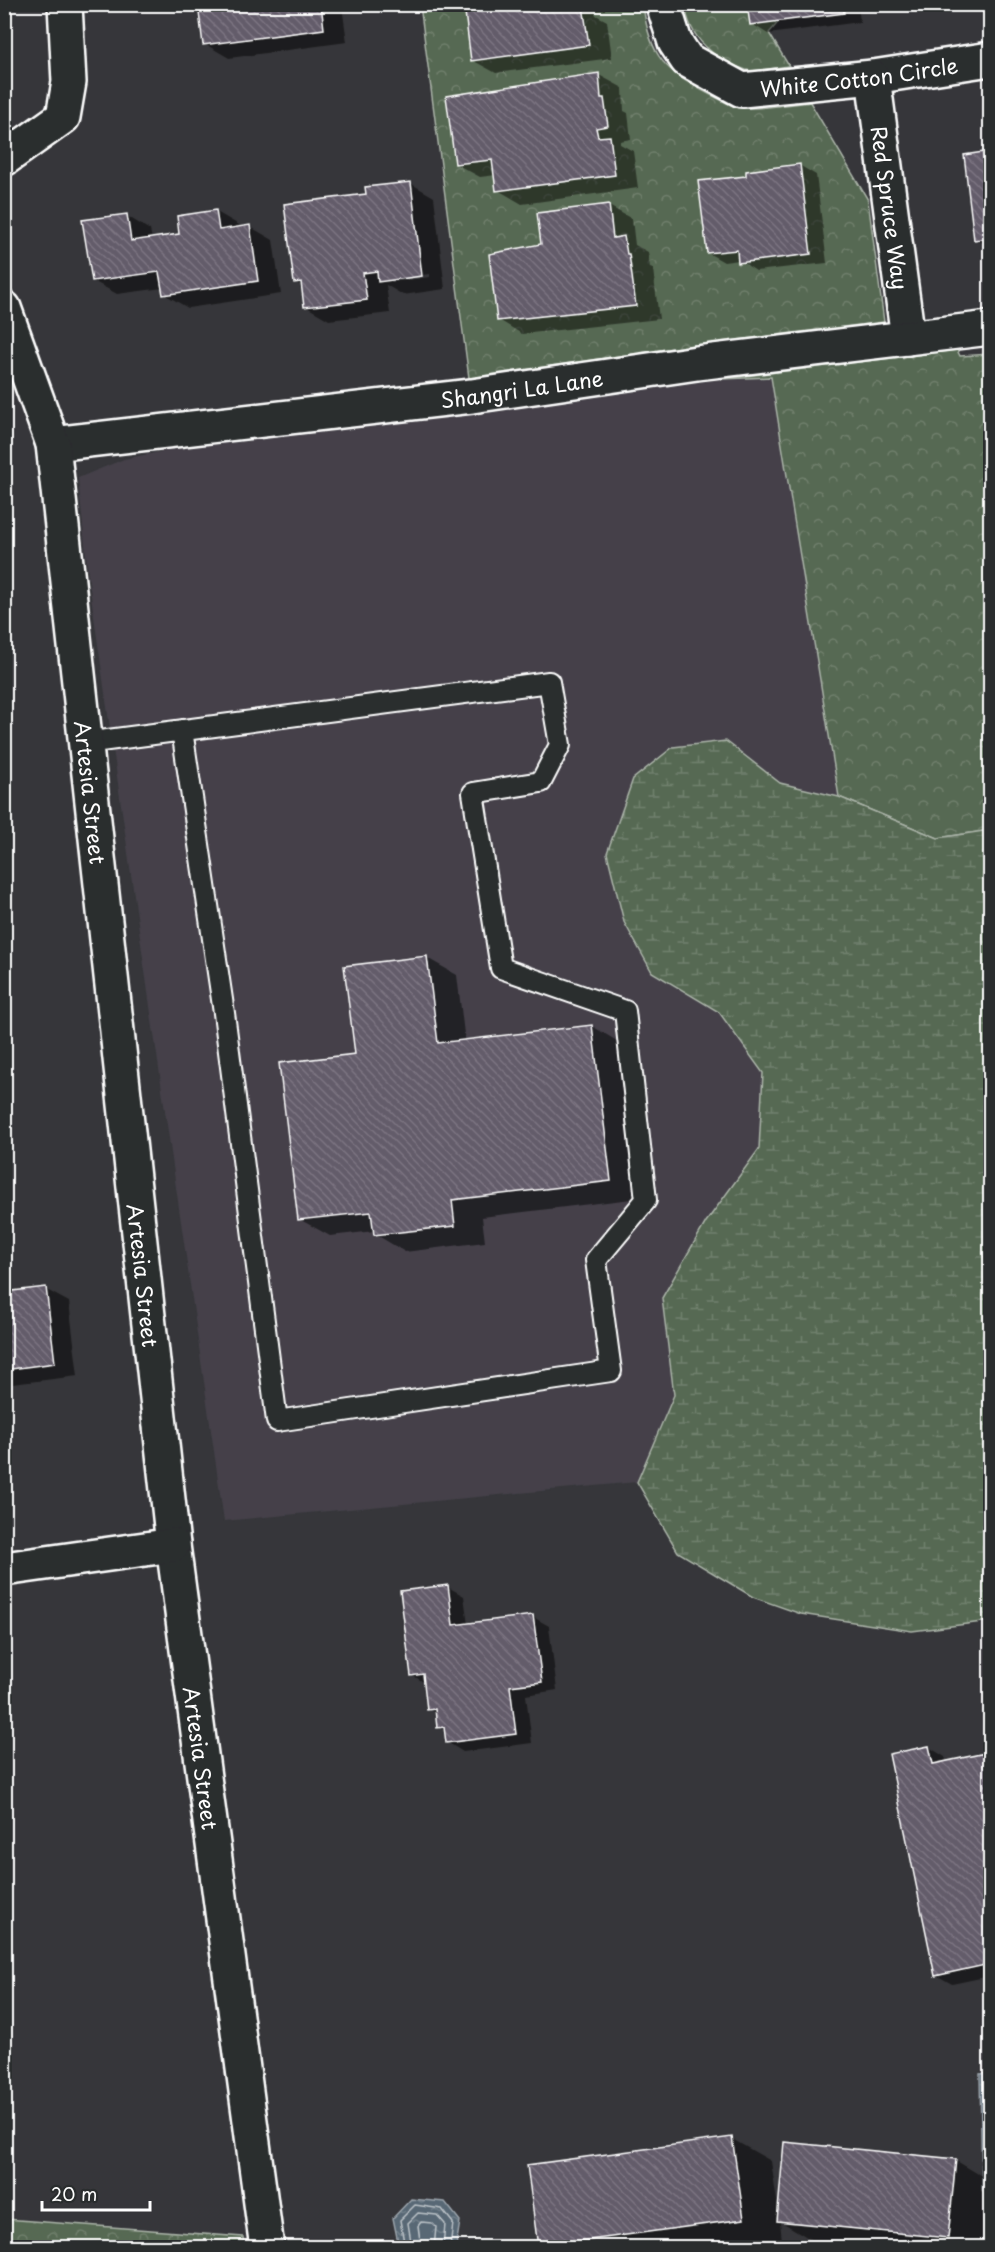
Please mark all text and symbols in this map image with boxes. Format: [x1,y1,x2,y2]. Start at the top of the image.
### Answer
street label: White Cotton Circle [759,48,960,104]
street label: Red Spruce Way [864,124,917,292]
street label: Shangri La Lane [439,361,605,415]
street label: Artesia Street [67,719,115,866]
street label: Artesia Street [120,1202,167,1349]
street label: Artesia Street [176,1684,227,1832]
scale bar [42,2174,150,2212]
text: 20 m [51,2180,97,2207]

